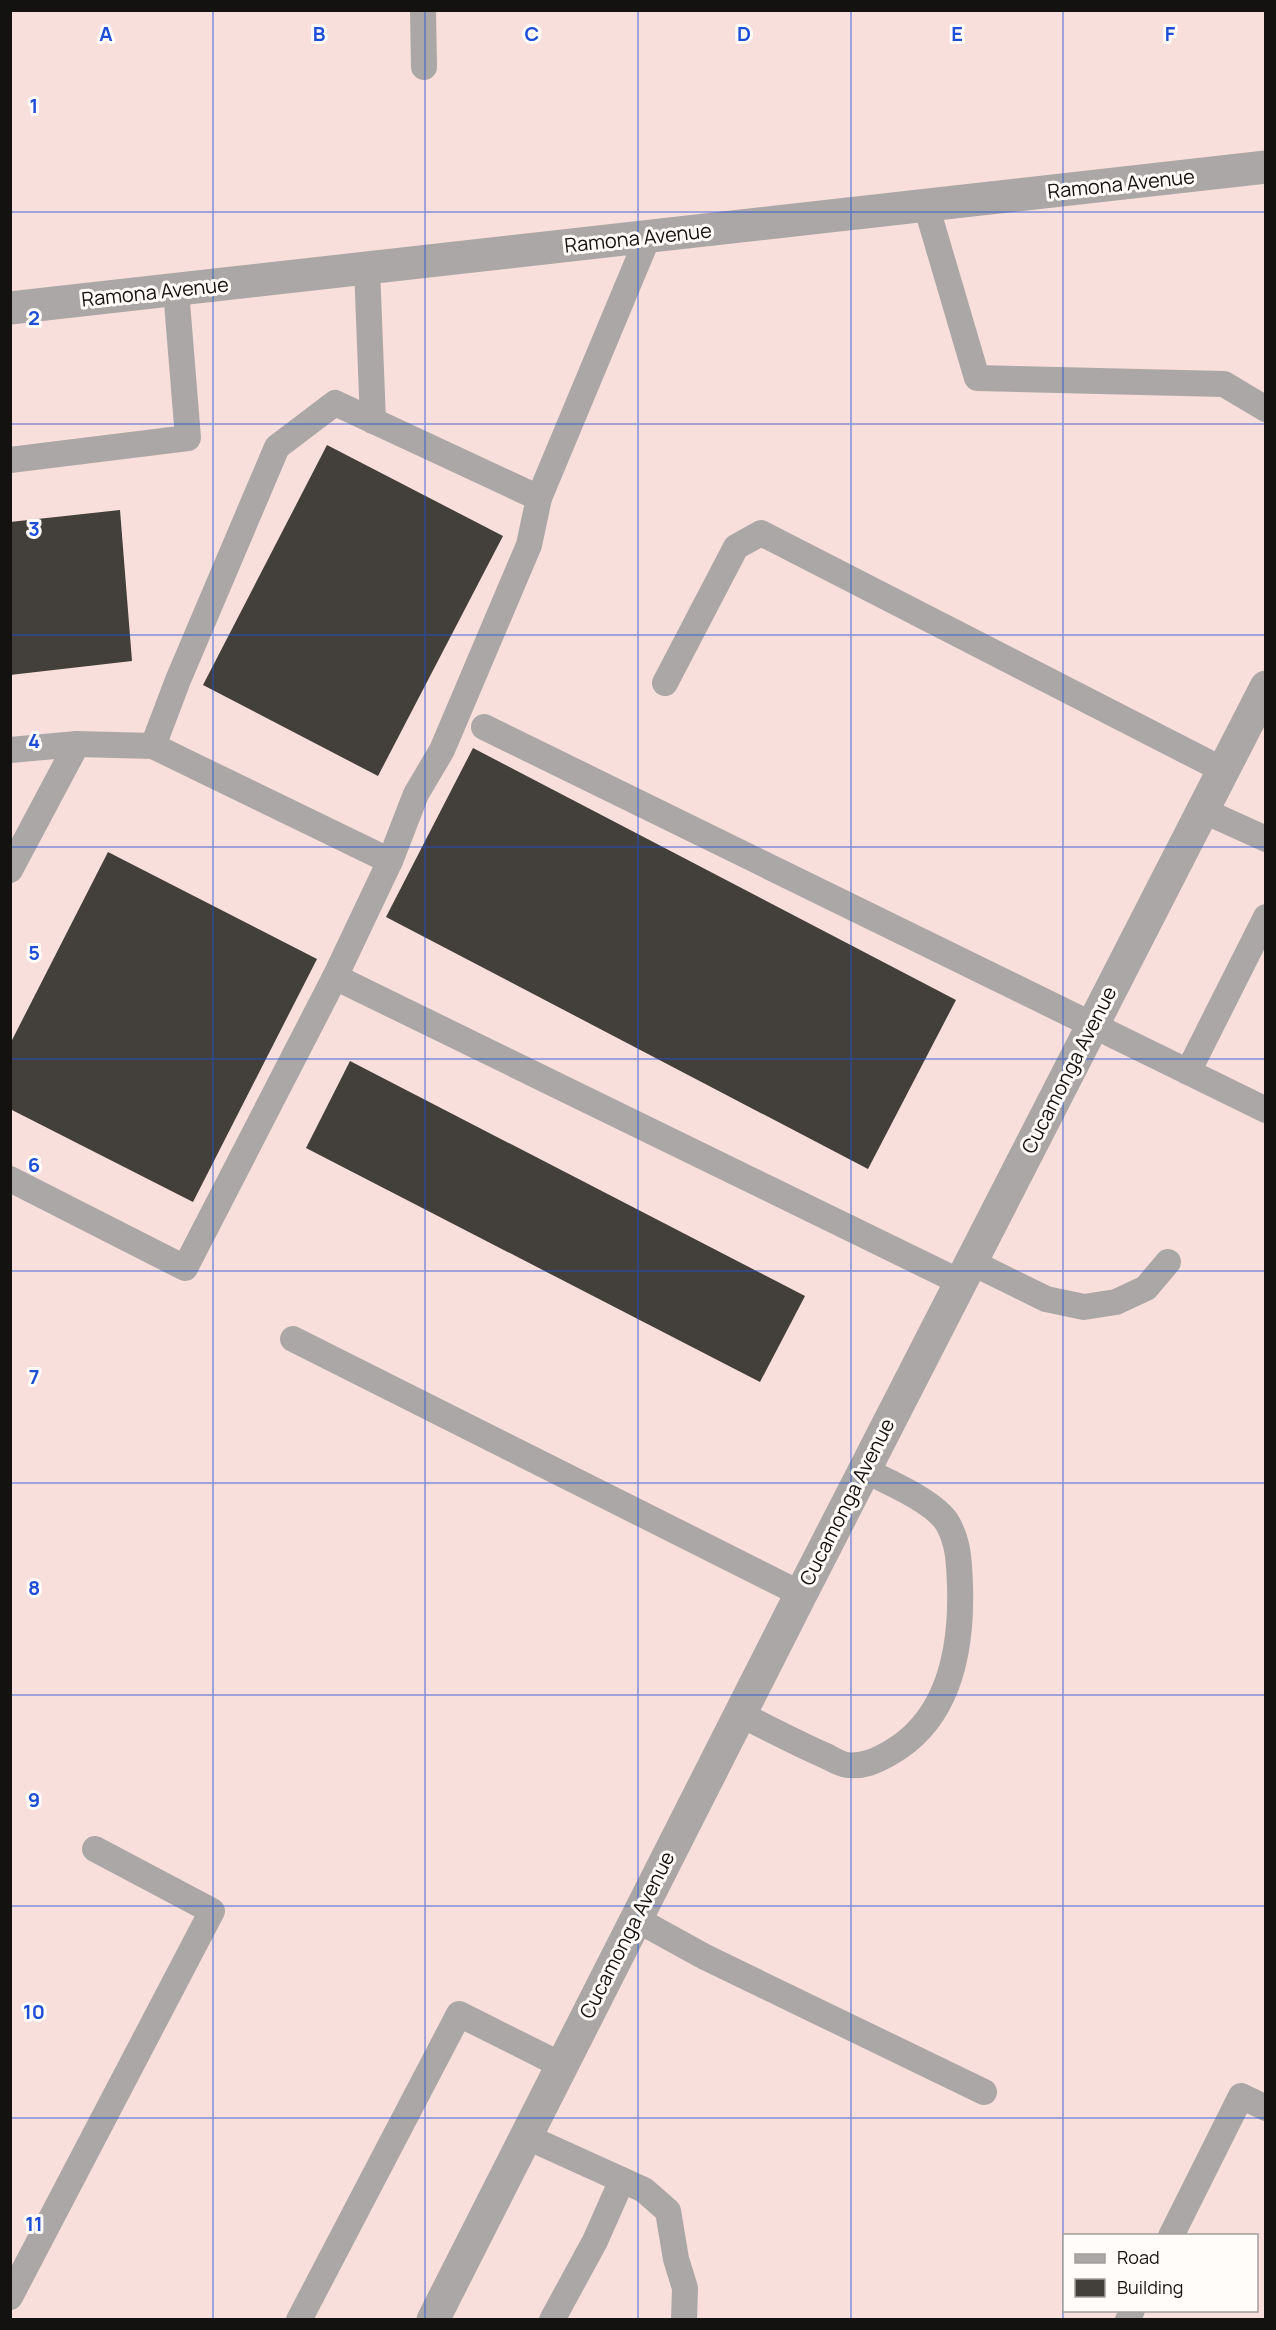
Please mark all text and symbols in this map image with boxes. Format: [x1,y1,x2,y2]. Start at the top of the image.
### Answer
text: A [99,20,113,47]
text: B [313,20,326,47]
text: C [525,20,539,47]
text: D [737,20,751,47]
text: E [951,20,963,47]
text: F [1165,20,1176,47]
text: 1 [30,92,38,119]
street label: Ramona Avenue [1046,162,1196,205]
street label: Ramona Avenue [563,216,713,259]
street label: Ramona Avenue [80,270,230,313]
text: 2 [28,304,40,331]
text: 3 [28,515,40,542]
text: 4 [28,727,40,754]
text: 5 [28,939,40,966]
street label: Cucamonga Avenue [1015,982,1122,1158]
text: 6 [28,1151,40,1178]
text: 7 [29,1363,39,1390]
street label: Cucamonga Avenue [793,1414,900,1590]
text: 8 [28,1574,40,1601]
text: 9 [28,1786,40,1813]
street label: Cucamonga Avenue [573,1847,680,2023]
text: 10 [23,1998,45,2025]
text: 11 [25,2210,43,2237]
legend [1063,2234,1258,2312]
text: Road [1117,2245,1160,2269]
text: Building [1117,2275,1183,2299]

